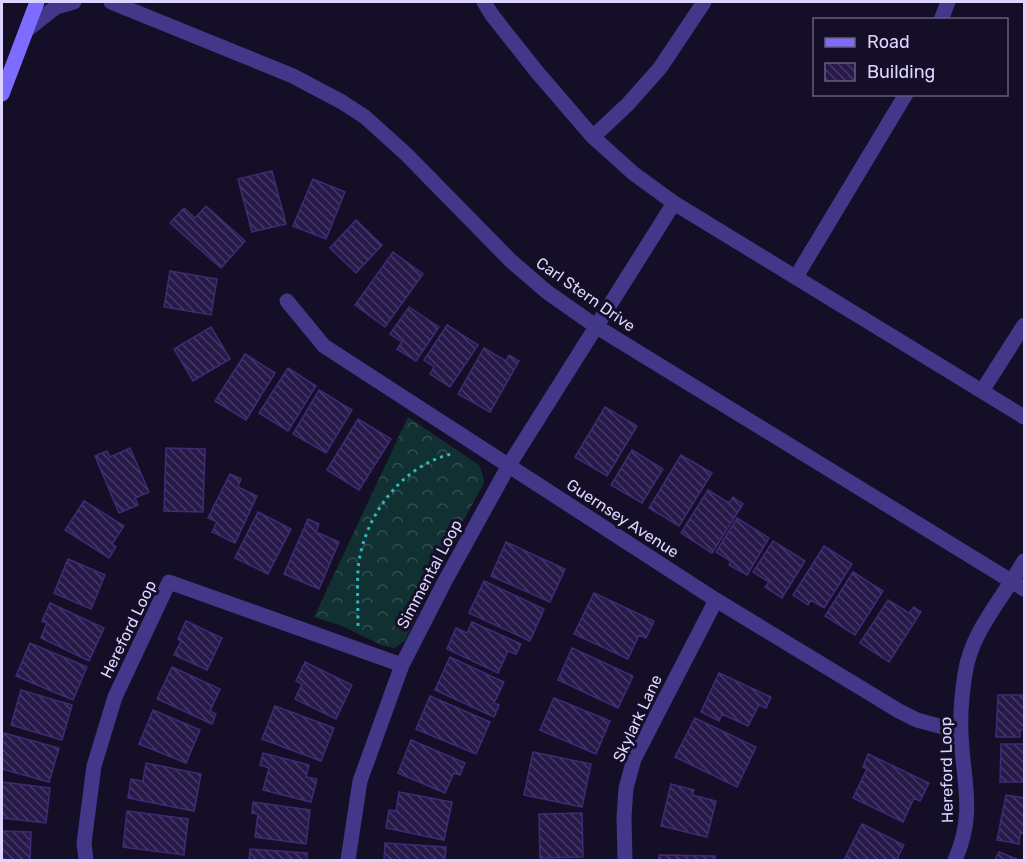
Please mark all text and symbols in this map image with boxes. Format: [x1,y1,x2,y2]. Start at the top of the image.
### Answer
legend [813,18,1008,96]
text: Road [867,31,910,53]
text: Building [867,61,935,83]
street label: Carl Stern Drive [532,253,639,336]
street label: Guernsey Avenue [563,475,682,562]
street label: Simmental Loop [393,517,466,632]
street label: Hereford Loop [97,577,160,681]
street label: Skylark Lane [609,671,666,765]
street label: Hereford Loop [936,717,957,823]

